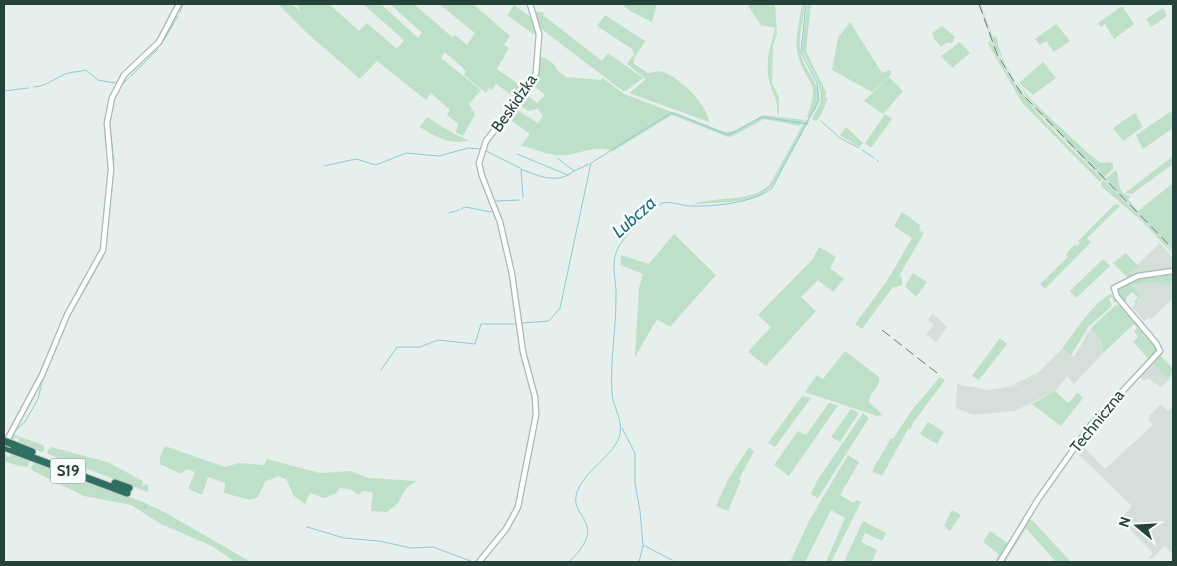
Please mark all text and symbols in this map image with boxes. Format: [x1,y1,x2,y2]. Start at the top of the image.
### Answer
street label: Beskidzka [487,70,541,136]
water label: Lubcza [608,192,660,242]
street label: Techniczna [1066,386,1128,456]
road number: S19 [50,458,86,484]
north arrow [1112,501,1162,551]
text: N [1115,514,1135,529]

